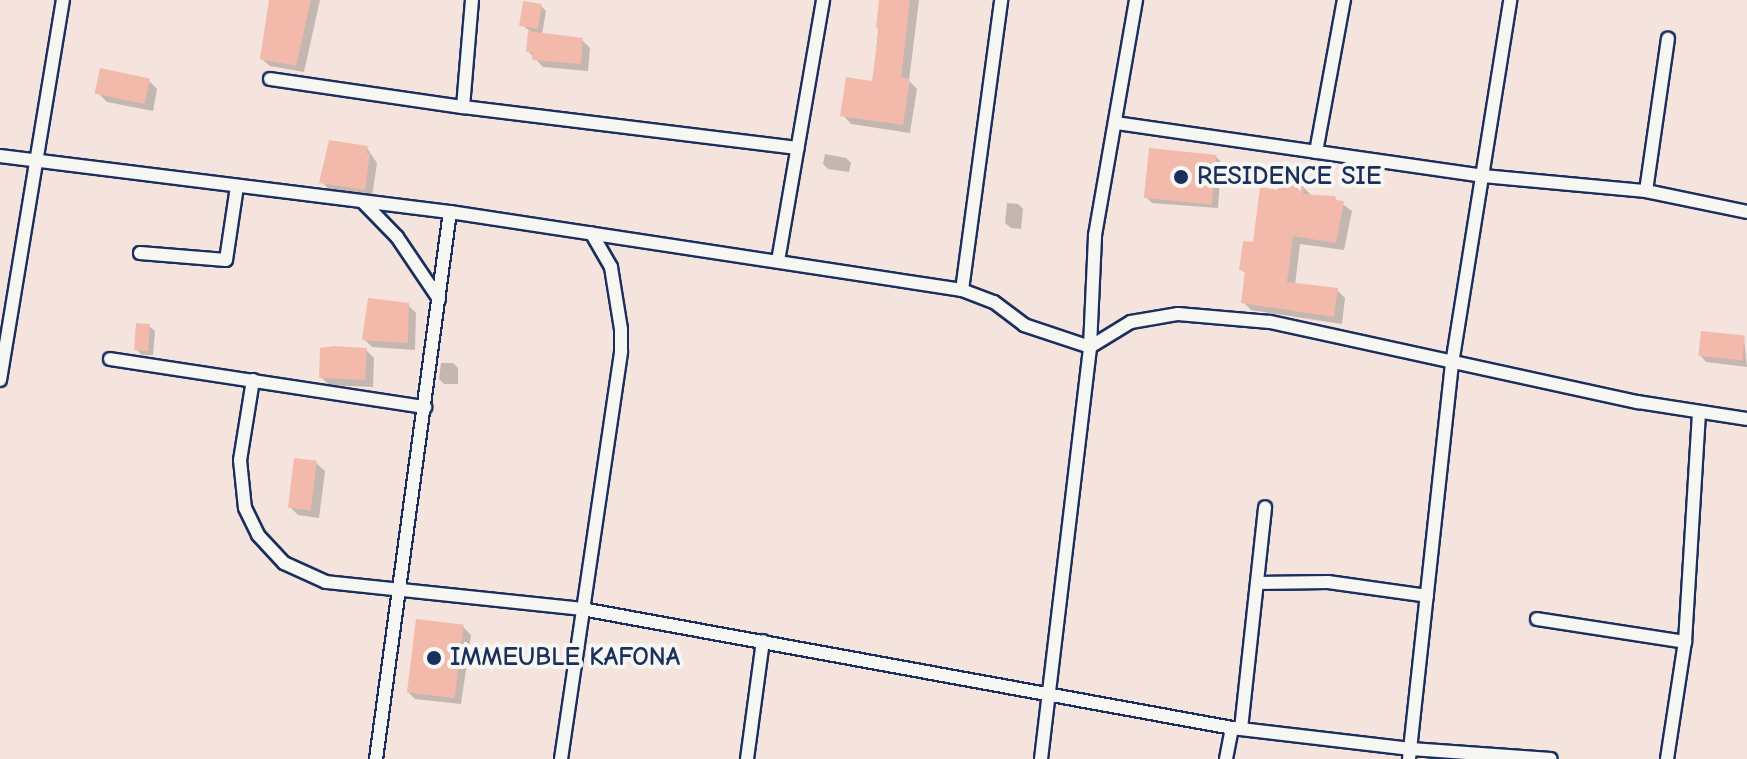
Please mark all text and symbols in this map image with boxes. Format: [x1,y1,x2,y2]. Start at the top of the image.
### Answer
place label: RESIDENCE SIE [1197,161,1381,193]
marker: RESIDENCE SIE [1172,168,1190,186]
place label: IMMEUBLE KAFONA [450,642,680,674]
marker: IMMEUBLE KAFONA [425,649,443,667]

